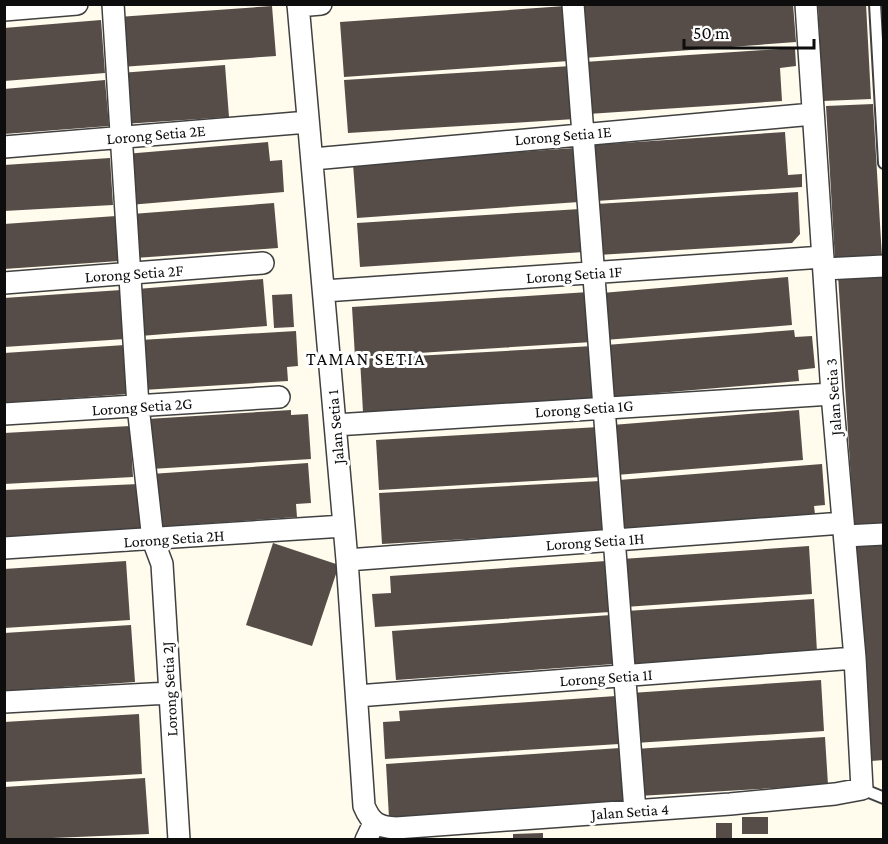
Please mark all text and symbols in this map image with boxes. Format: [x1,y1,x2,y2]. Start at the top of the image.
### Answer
scale bar [684,12,814,50]
text: 50 m [693,23,730,43]
street label: Lorong Setia 2E [106,122,207,148]
street label: Lorong Setia 1E [514,123,612,149]
street label: Lorong Setia 2F [84,262,184,286]
street label: Lorong Setia 1F [525,263,623,287]
district label: TAMAN SETIA [306,349,426,369]
street label: Jalan Setia 3 [822,358,846,438]
street label: Jalan Setia 1 [324,389,348,467]
street label: Lorong Setia 2G [91,395,193,419]
street label: Lorong Setia 1G [534,397,634,421]
street label: Lorong Setia 2H [123,526,225,552]
street label: Lorong Setia 1H [545,530,645,554]
street label: Lorong Setia 2J [159,641,181,737]
street label: Lorong Setia 1I [559,666,653,690]
street label: Jalan Setia 4 [589,800,670,824]

